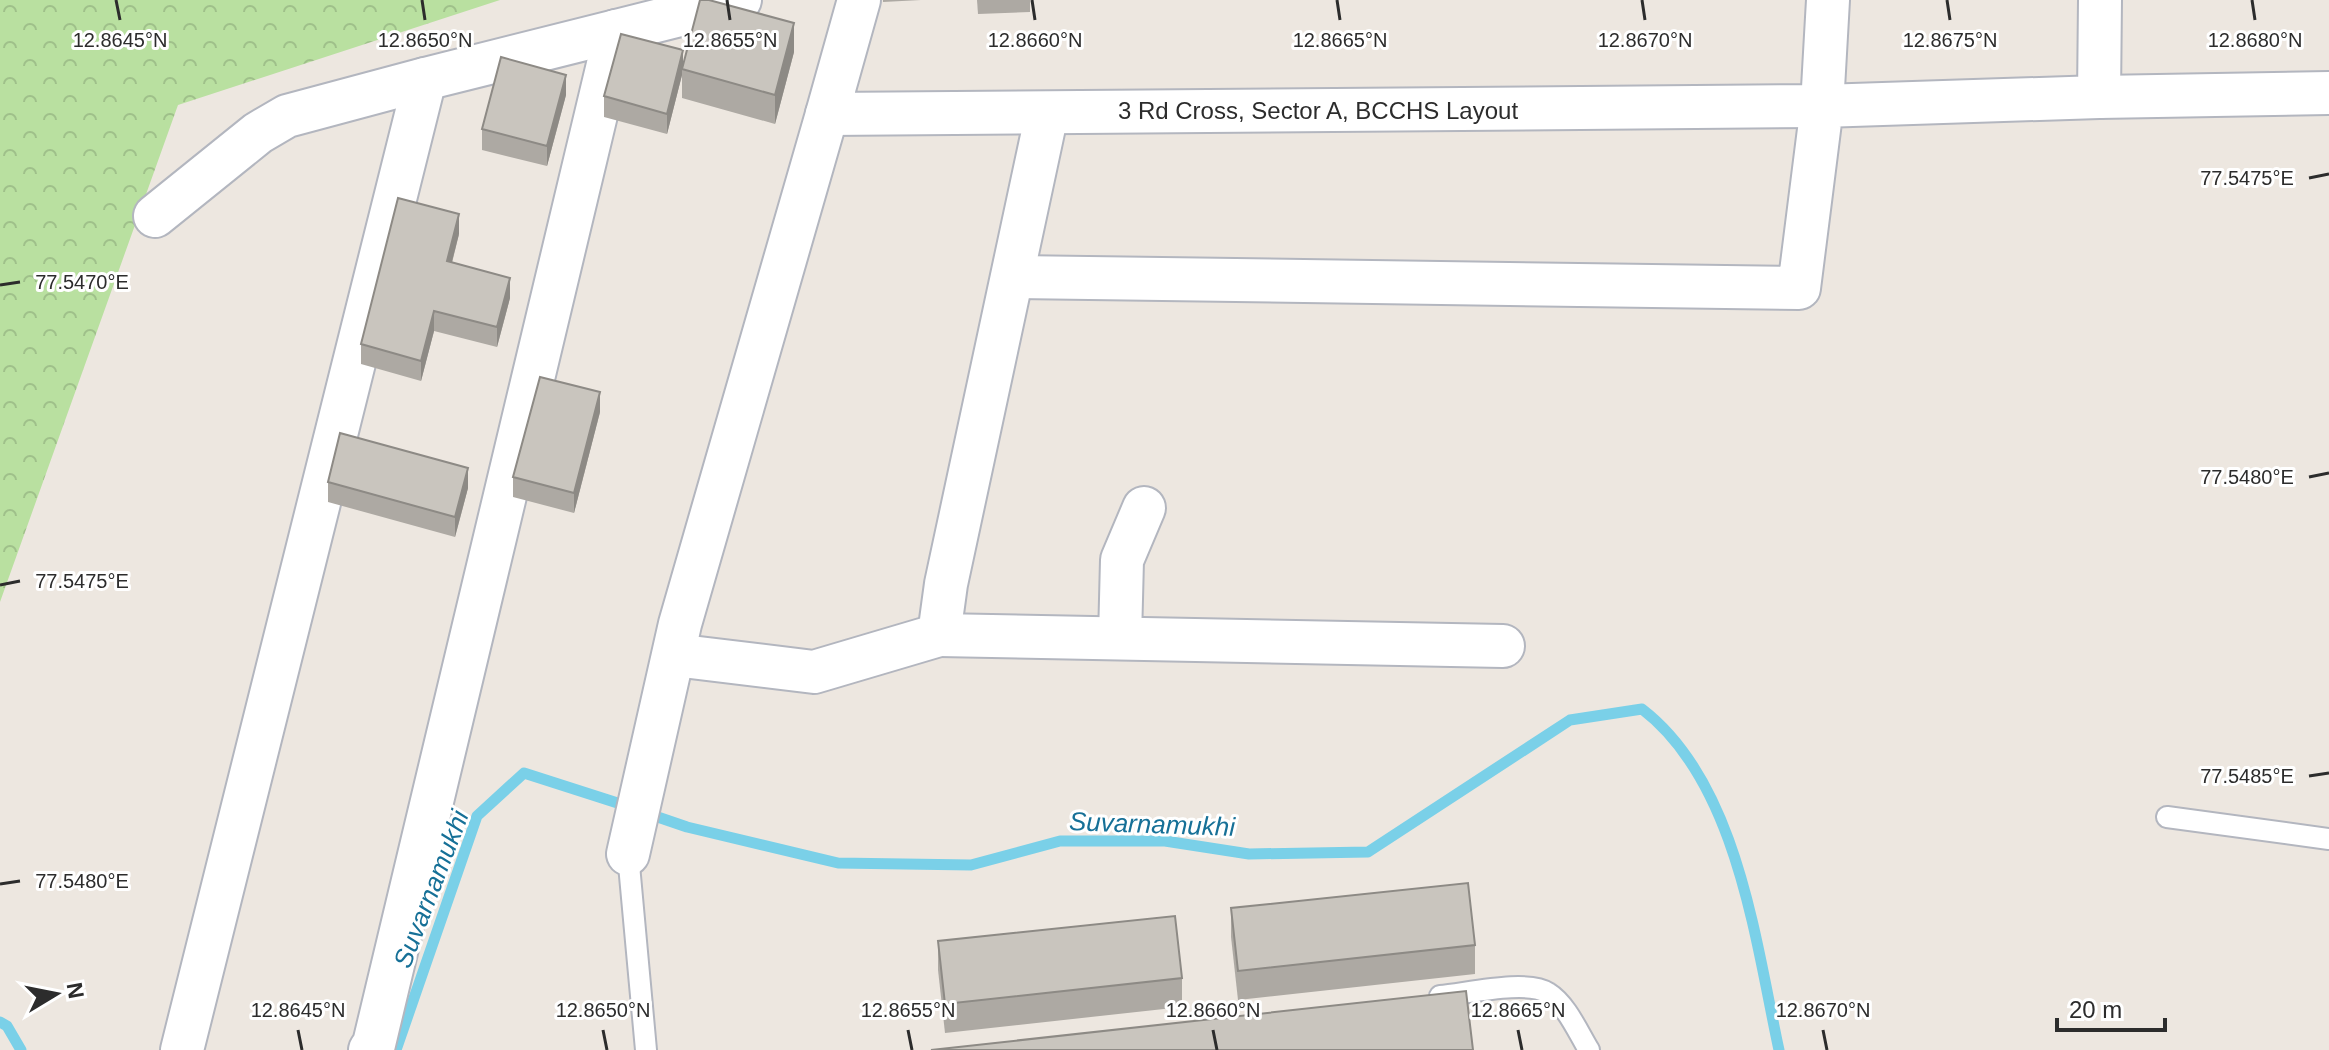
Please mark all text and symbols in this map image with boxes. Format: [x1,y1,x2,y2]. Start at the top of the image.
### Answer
text: 12.8645°N [73,29,167,51]
text: 12.8650°N [378,29,472,51]
text: 12.8655°N [683,29,777,51]
text: 12.8660°N [988,29,1082,51]
text: 12.8665°N [1293,29,1387,51]
text: 12.8670°N [1598,29,1692,51]
text: 12.8675°N [1903,29,1997,51]
text: 12.8680°N [2208,29,2302,51]
street label: 3 Rd Cross, Sector A, BCCHS Layout [1118,97,1518,124]
text: 77.5475°E [2200,167,2294,189]
text: 77.5470°E [35,271,129,293]
text: 77.5480°E [2200,466,2294,488]
text: 77.5475°E [35,570,129,592]
text: 77.5485°E [2200,765,2294,787]
water label: Suvarnamukhi [387,805,475,972]
water label: Suvarnamukhi [1068,806,1237,842]
text: 77.5480°E [35,870,129,892]
north arrow [16,954,96,1034]
text: N [62,981,89,1001]
scale bar [2057,982,2165,1032]
text: 20 m [2069,996,2122,1023]
text: 12.8645°N [251,999,345,1021]
text: 12.8650°N [556,999,650,1021]
text: 12.8655°N [861,999,955,1021]
text: 12.8660°N [1166,999,1260,1021]
text: 12.8665°N [1471,999,1565,1021]
text: 12.8670°N [1776,999,1870,1021]

